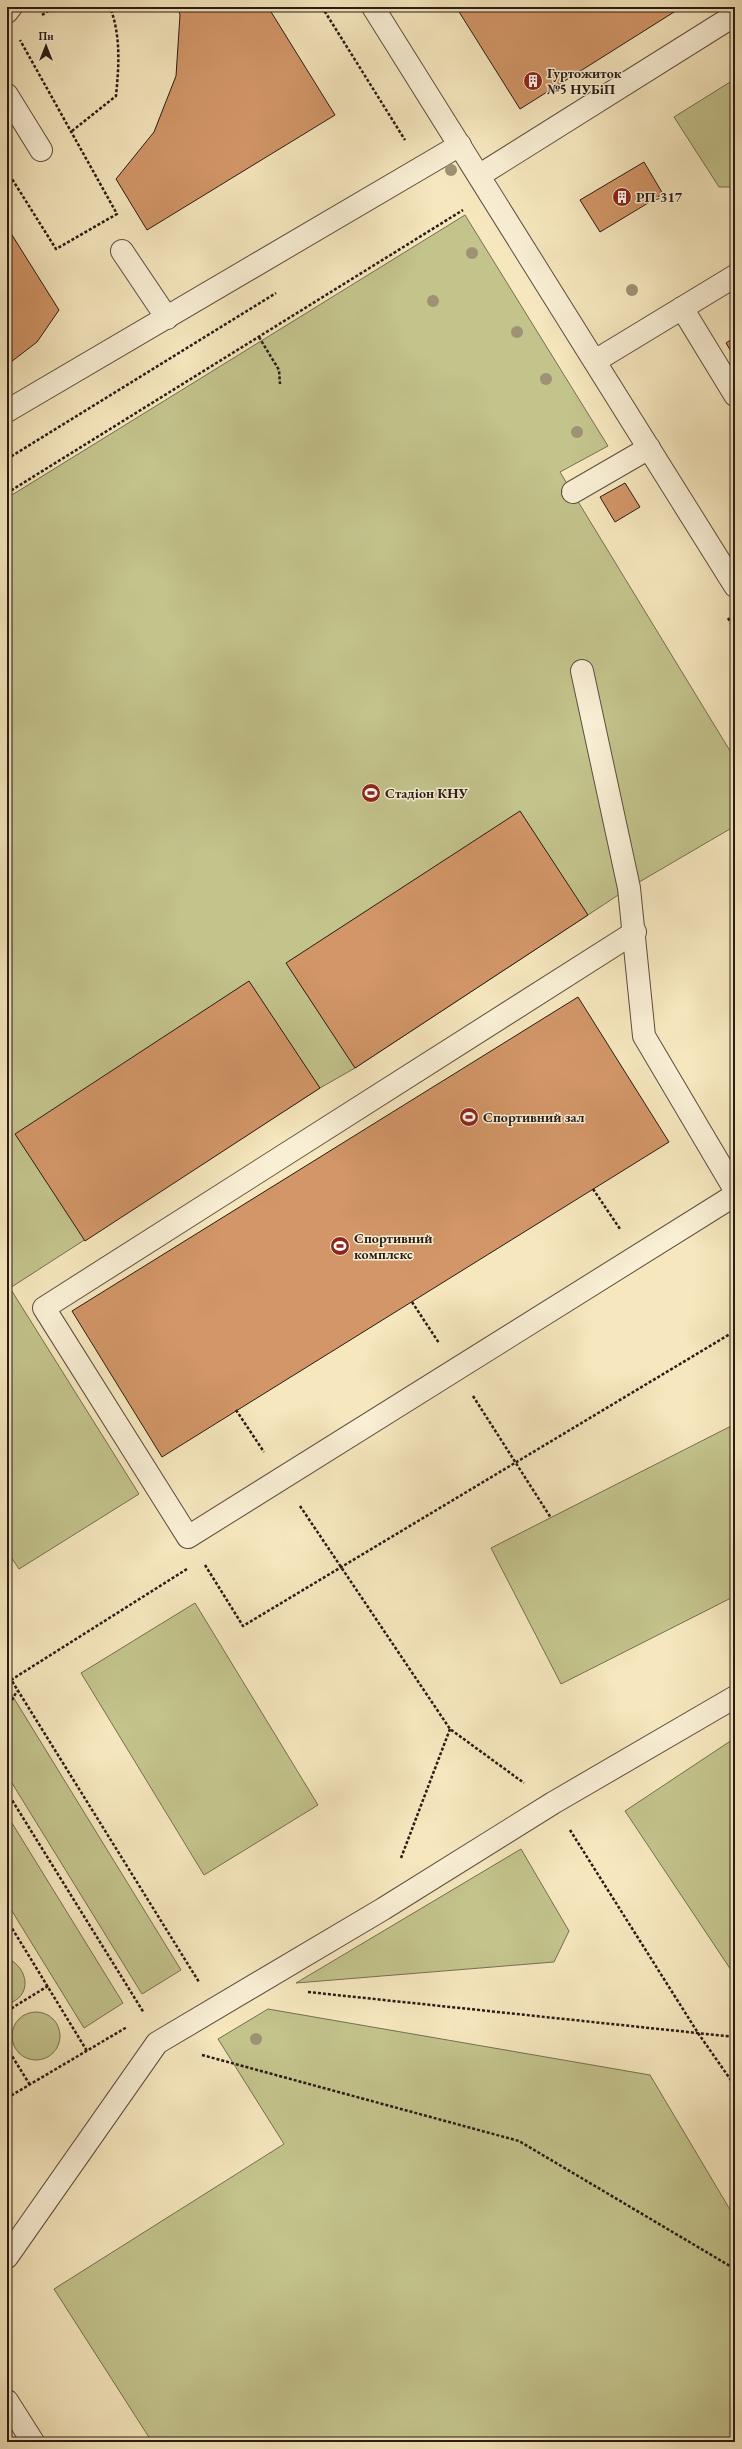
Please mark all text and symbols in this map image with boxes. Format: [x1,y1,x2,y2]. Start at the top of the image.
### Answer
north arrow [26,26,66,66]
text: Пн [38,29,54,43]
place label: Гуртожиток №5 НУБіП [547,64,622,98]
building icon: Гуртожиток №5 НУБіП [522,70,544,92]
building icon: РП-317 [611,186,633,208]
place label: РП-317 [636,188,683,206]
sports icon: Стадіон КНУ [360,782,382,804]
place label: Стадіон КНУ [385,784,468,802]
sports icon: Спортивний зал [458,1106,480,1128]
place label: Спортивний зал [483,1108,585,1126]
place label: Спортивний комплекс [354,1229,432,1263]
sports icon: Спортивний комплекс [329,1235,351,1257]

